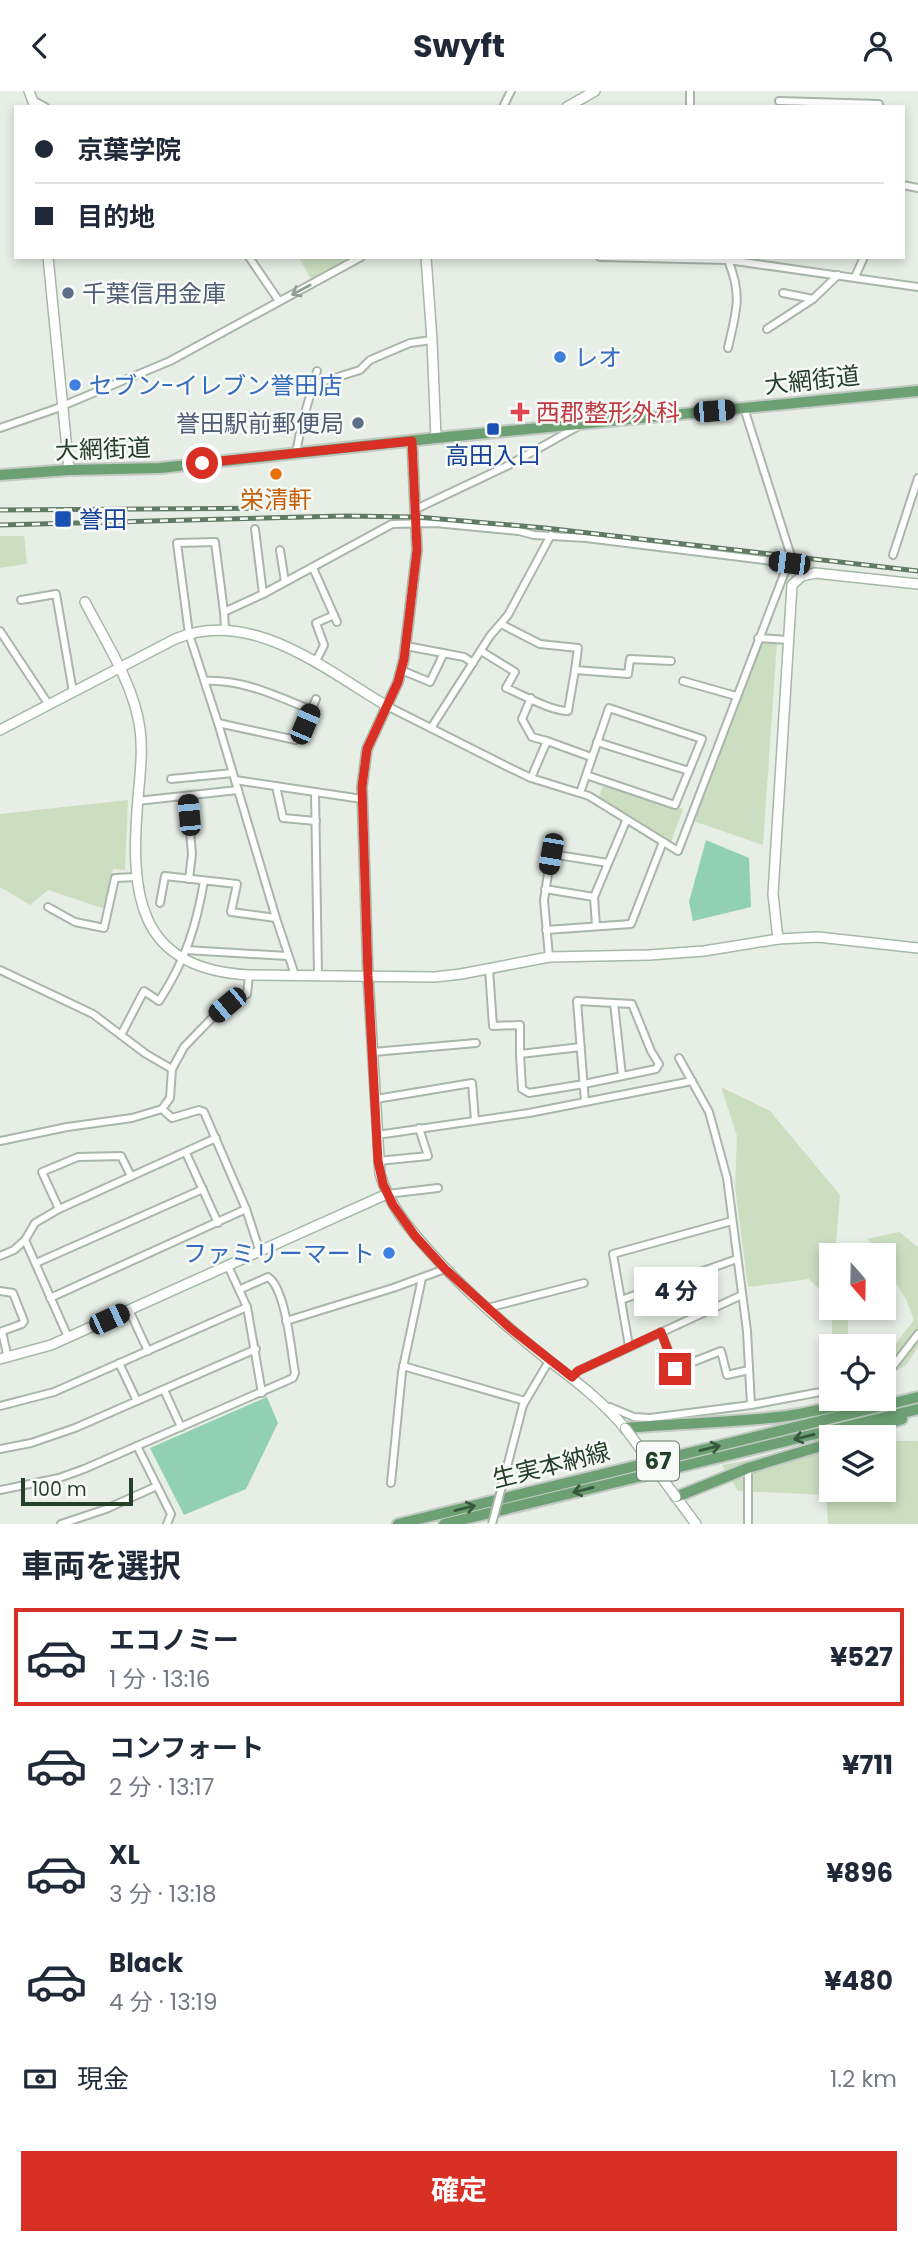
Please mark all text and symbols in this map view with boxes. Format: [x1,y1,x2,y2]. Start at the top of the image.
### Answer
text: Swyft [413,23,505,68]
icon: back [21,27,59,65]
icon: person [859,27,897,65]
text: 京葉学院 [77,132,181,168]
text: 目的地 [77,199,155,235]
place label: 千葉信用金庫 [82,277,226,310]
one-way arrow [291,283,312,297]
marker: 千葉信用金庫 [60,285,76,301]
place label: レオ [574,341,622,374]
marker: レオ [552,349,568,365]
street label: 大網街道 [763,359,861,401]
place label: セブン-イレブン誉田店 [89,369,342,402]
marker: セブン-イレブン誉田店 [67,377,83,393]
place label: 西郡整形外科 [536,396,680,429]
car [693,399,736,423]
marker: 西郡整形外科 [510,402,530,422]
place label: 誉田駅前郵便局 [176,407,344,440]
marker: 誉田駅前郵便局 [350,415,366,431]
marker: 高田入口 [485,421,501,437]
street label: 大網街道 [54,431,152,467]
place label: 高田入口 [445,439,541,472]
route start [186,447,218,479]
marker: 栄清軒 [268,466,284,482]
place label: 栄清軒 [240,483,312,516]
place label: 誉田 [79,503,127,536]
marker: 誉田 [53,509,73,529]
car [767,550,812,576]
car [288,701,323,747]
car [177,793,202,837]
car [538,831,565,877]
car [205,983,250,1027]
place label: ファミリーマート [183,1237,375,1270]
north arrow [819,1243,896,1319]
map controls [819,1243,896,1502]
marker: ファミリーマート [381,1245,397,1261]
callout: 4 分 [633,1267,717,1317]
text: 4 分 [654,1275,698,1307]
car [86,1301,133,1337]
button: locate [819,1334,896,1411]
route end [659,1353,691,1385]
button: layers [819,1425,896,1502]
one-way arrow [793,1431,816,1444]
street label: 生実本納線 [489,1434,613,1496]
road number: 67 [637,1441,679,1481]
one-way arrow [698,1441,721,1454]
scale bar [21,1475,133,1507]
text: 100 m [32,1476,87,1503]
one-way arrow [572,1484,595,1497]
one-way arrow [453,1501,476,1514]
text: 車両を選択 [21,1543,181,1588]
text: エコノミー [109,1622,239,1658]
icon: car [25,1626,88,1689]
text: ¥527 [830,1639,893,1675]
text: 1 分 · 13:16 [109,1663,210,1695]
text: コンフォート [109,1730,264,1766]
icon: car [25,1734,88,1797]
text: ¥711 [842,1747,893,1783]
text: 2 分 · 13:17 [109,1771,214,1803]
text: XL [109,1837,140,1873]
icon: car [25,1842,88,1905]
text: ¥896 [826,1855,893,1891]
text: 3 分 · 13:18 [109,1878,217,1910]
text: Black [109,1945,183,1981]
icon: car [25,1950,88,2013]
text: ¥480 [824,1963,893,1999]
text: 4 分 · 13:19 [109,1986,217,2018]
icon: cash [21,2060,59,2098]
text: 現金 [77,2061,129,2097]
text: 1.2 km [830,2063,897,2095]
button: 確定 [21,2151,897,2231]

